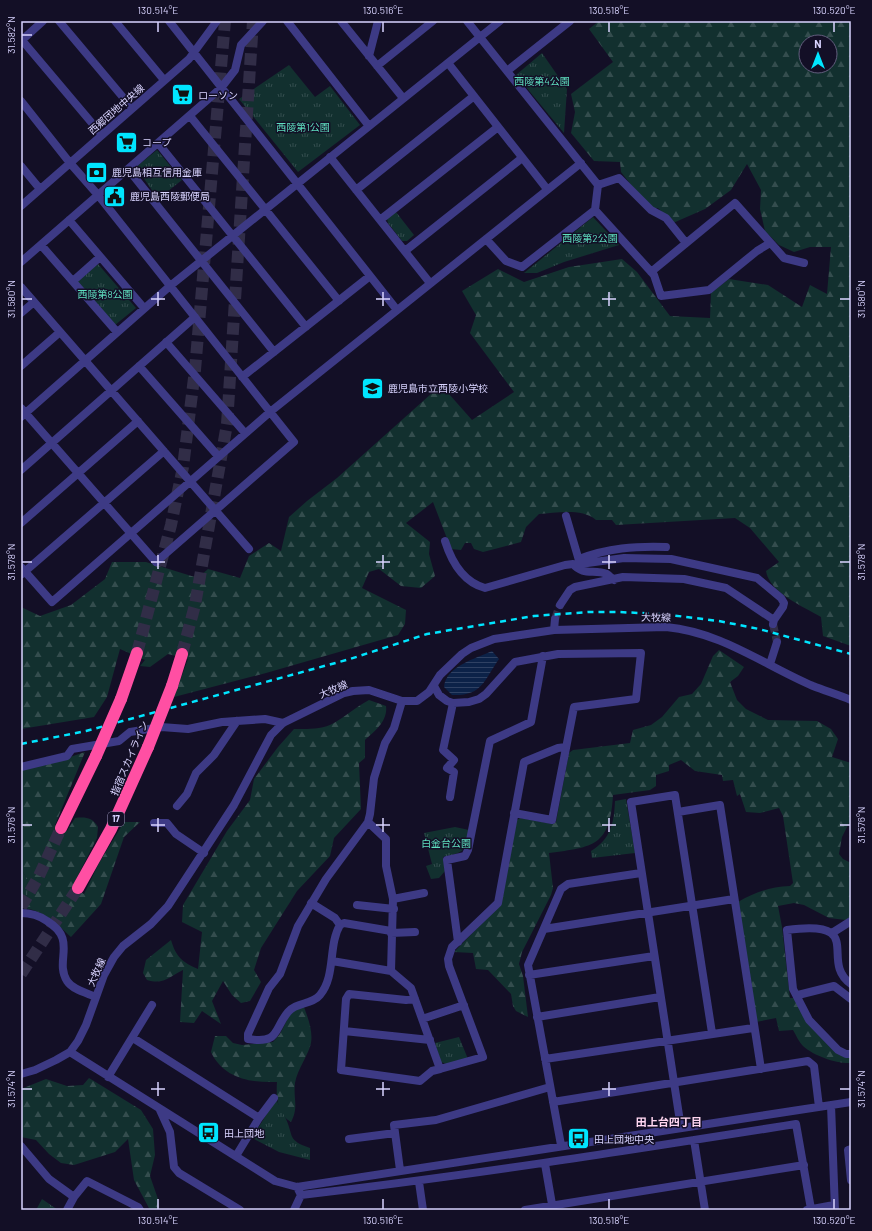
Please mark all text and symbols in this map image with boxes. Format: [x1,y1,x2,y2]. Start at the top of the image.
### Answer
text: 130.514°E [138,4,178,16]
text: 130.516°E [363,4,403,16]
text: 130.518°E [589,4,629,16]
text: 130.520°E [812,4,856,16]
text: 31.582°N [5,16,17,54]
north arrow [798,34,838,74]
text: N [814,37,822,50]
park label: 西陵第4公園 [514,75,570,87]
street label: 西郷団地中央線 [86,82,146,136]
supermarket icon: ローソン [170,82,196,108]
place label: ローソン [198,89,238,101]
park label: 西陵第1公園 [276,121,330,133]
supermarket icon: コープ [113,129,139,155]
place label: コープ [142,136,171,148]
bank icon: 鹿児島相互信用金庫 [84,159,110,185]
place label: 鹿児島相互信用金庫 [112,166,202,178]
public building icon: 鹿児島西陵郵便局 [101,183,127,209]
place label: 鹿児島西陵郵便局 [130,190,210,202]
park label: 西陵第2公園 [562,232,618,244]
text: 31.580°N [5,280,17,318]
text: 31.580°N [855,280,867,318]
park label: 西陵第8公園 [77,288,133,300]
school or university icon: 鹿児島市立西陵小学校 [360,375,386,401]
place label: 鹿児島市立西陵小学校 [388,382,488,394]
text: 31.578°N [5,543,17,581]
text: 31.578°N [855,543,867,581]
street label: 大牧線 [641,611,671,623]
street label: 大牧線 [317,678,349,700]
street label: 指宿スカイライン [108,719,150,797]
text: 31.576°N [5,807,17,843]
text: 31.576°N [855,807,867,843]
road number: 17 [108,812,124,826]
park label: 白金台公園 [421,837,471,849]
street label: 大牧線 [84,956,108,988]
text: 31.574°N [5,1070,17,1108]
text: 31.574°N [855,1070,867,1108]
district label: 田上台四丁目 [636,1115,702,1128]
bus stop icon: 田上団地 [195,1120,221,1146]
bus stop icon: 田上団地中央 [565,1126,591,1152]
place label: 田上団地 [224,1127,265,1139]
place label: 田上団地中央 [594,1133,655,1145]
text: 130.514°E [138,1214,178,1226]
text: 130.516°E [363,1214,403,1226]
text: 130.518°E [589,1214,629,1226]
text: 130.520°E [812,1214,856,1226]

